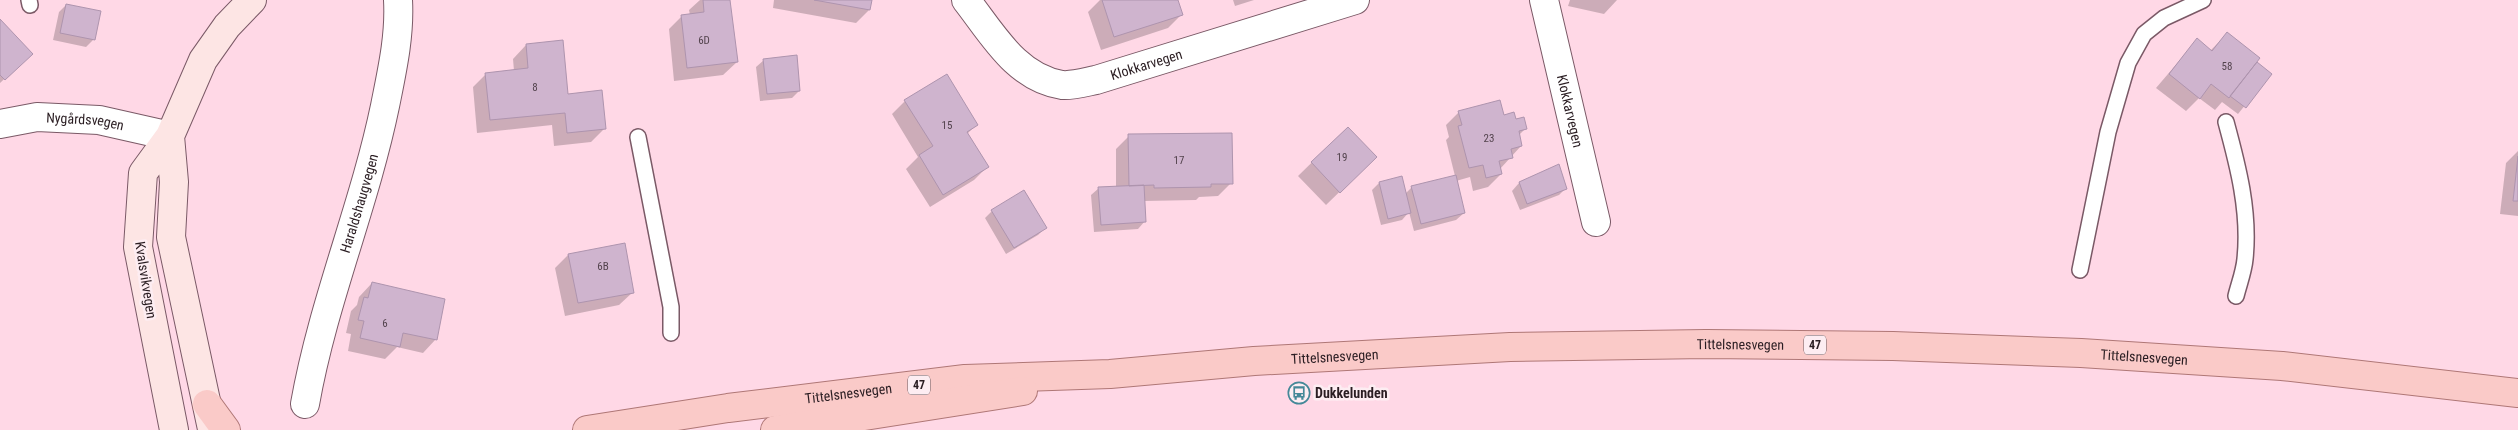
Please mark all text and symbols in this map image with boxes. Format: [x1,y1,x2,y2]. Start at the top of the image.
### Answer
house number: 6D [698,34,710,47]
street label: Klokkarvegen [1108,46,1184,83]
house number: 58 [2222,60,2232,73]
street label: Klokkarvegen [1554,73,1586,149]
house number: 8 [532,81,538,94]
street label: Nygårdsvegen [46,109,126,133]
house number: 15 [942,119,952,132]
house number: 23 [1484,132,1494,145]
house number: 19 [1337,151,1347,164]
street label: Haraldshaugvegen [337,152,381,255]
house number: 17 [1174,154,1184,167]
street label: Kvalsvikvegen [132,240,160,320]
house number: 6B [597,260,609,273]
house number: 6 [382,317,388,330]
street label: Tittelsnesvegen [1697,336,1784,353]
road number: 47 [1804,336,1826,354]
street label: Tittelsnesvegen [1291,346,1379,367]
street label: Tittelsnesvegen [2100,346,2188,368]
road number: 47 [908,376,930,394]
street label: Tittelsnesvegen [804,380,893,407]
bus stop icon: Dukkelunden [1287,381,1311,405]
place label: Dukkelunden [1315,385,1388,401]

